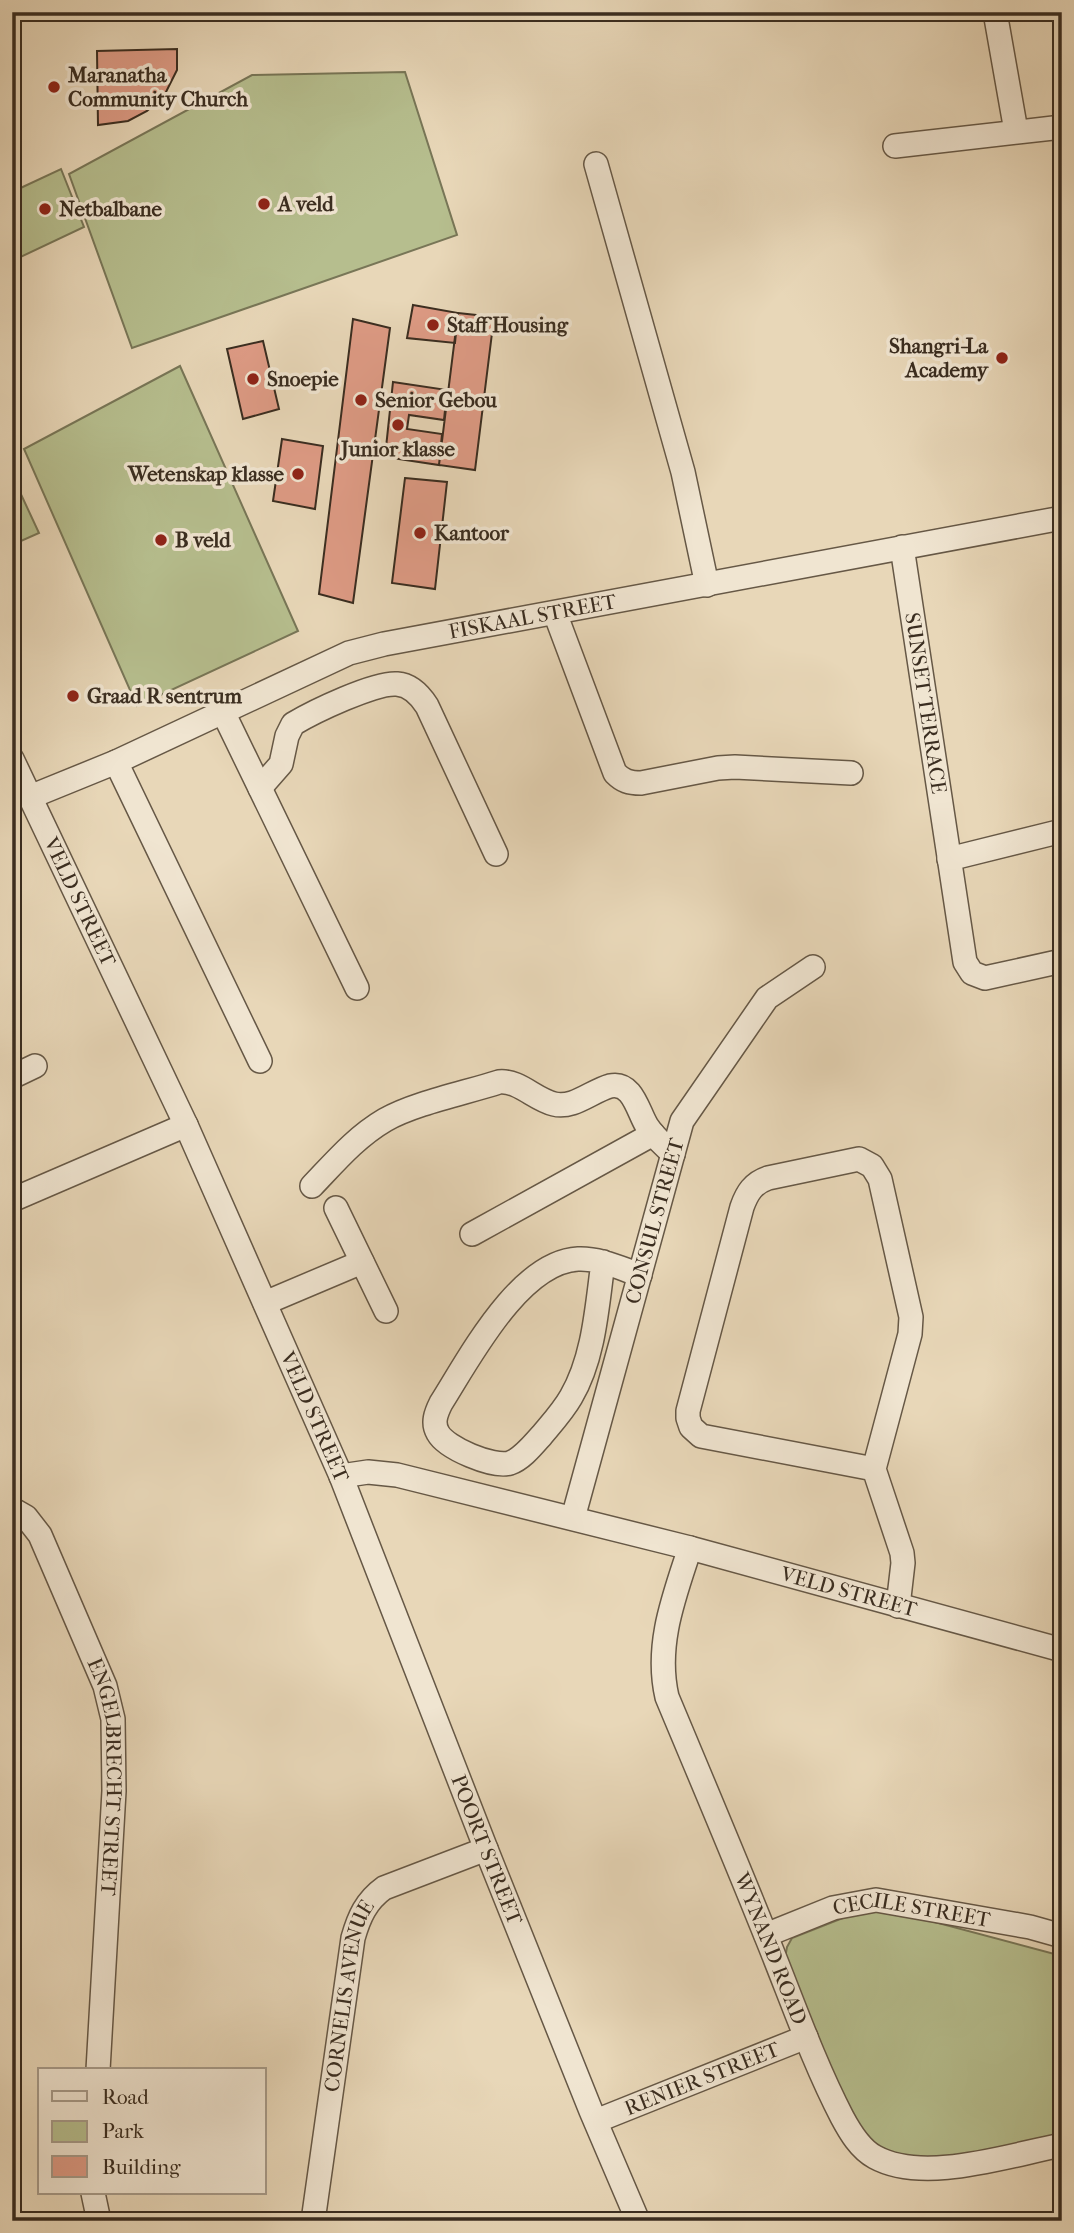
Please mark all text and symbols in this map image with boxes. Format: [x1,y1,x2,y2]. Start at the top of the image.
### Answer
place label: Maranatha Community Church [67,63,248,111]
marker: Maranatha Community Church [46,79,62,95]
place label: A veld [276,192,334,216]
marker: A veld [256,196,272,212]
place label: Netbalbane [59,197,163,221]
marker: Netbalbane [37,201,53,217]
place label: Staff Housing [447,313,569,337]
marker: Staff Housing [425,317,441,333]
place label: Shangri-La Academy [889,334,990,382]
marker: Shangri-La Academy [994,350,1010,366]
place label: Snoepie [267,367,339,391]
marker: Snoepie [245,371,261,387]
place label: Senior Gebou [375,388,497,412]
marker: Senior Gebou [353,392,369,408]
marker: Junior klasse [390,417,406,433]
place label: Junior klasse [339,437,456,461]
place label: Wetenskap klasse [127,462,285,486]
marker: Wetenskap klasse [290,466,306,482]
place label: Kantoor [434,521,510,545]
marker: Kantoor [412,525,428,541]
place label: B veld [175,528,231,552]
marker: B veld [153,532,169,548]
street label: FISKAAL STREET [446,589,619,644]
street label: SUNSET TERRACE [900,611,951,796]
place label: Graad R sentrum [87,684,242,708]
marker: Graad R sentrum [65,688,81,704]
street label: VELD STREET [39,832,121,971]
street label: CONSUL STREET [620,1135,689,1306]
street label: VELD STREET [275,1347,354,1486]
street label: VELD STREET [777,1561,920,1622]
street label: ENGELBRECHT STREET [82,1654,126,1897]
street label: POORT STREET [446,1771,527,1929]
street label: WYNAND ROAD [729,1868,812,2028]
street label: CECILE STREET [831,1888,993,1932]
street label: CORNELIS AVENUE [319,1895,379,2093]
street label: RENIER STREET [621,2037,784,2120]
legend [38,2068,266,2194]
text: Road [102,2085,149,2109]
text: Park [102,2119,144,2143]
text: Building [102,2155,181,2179]

